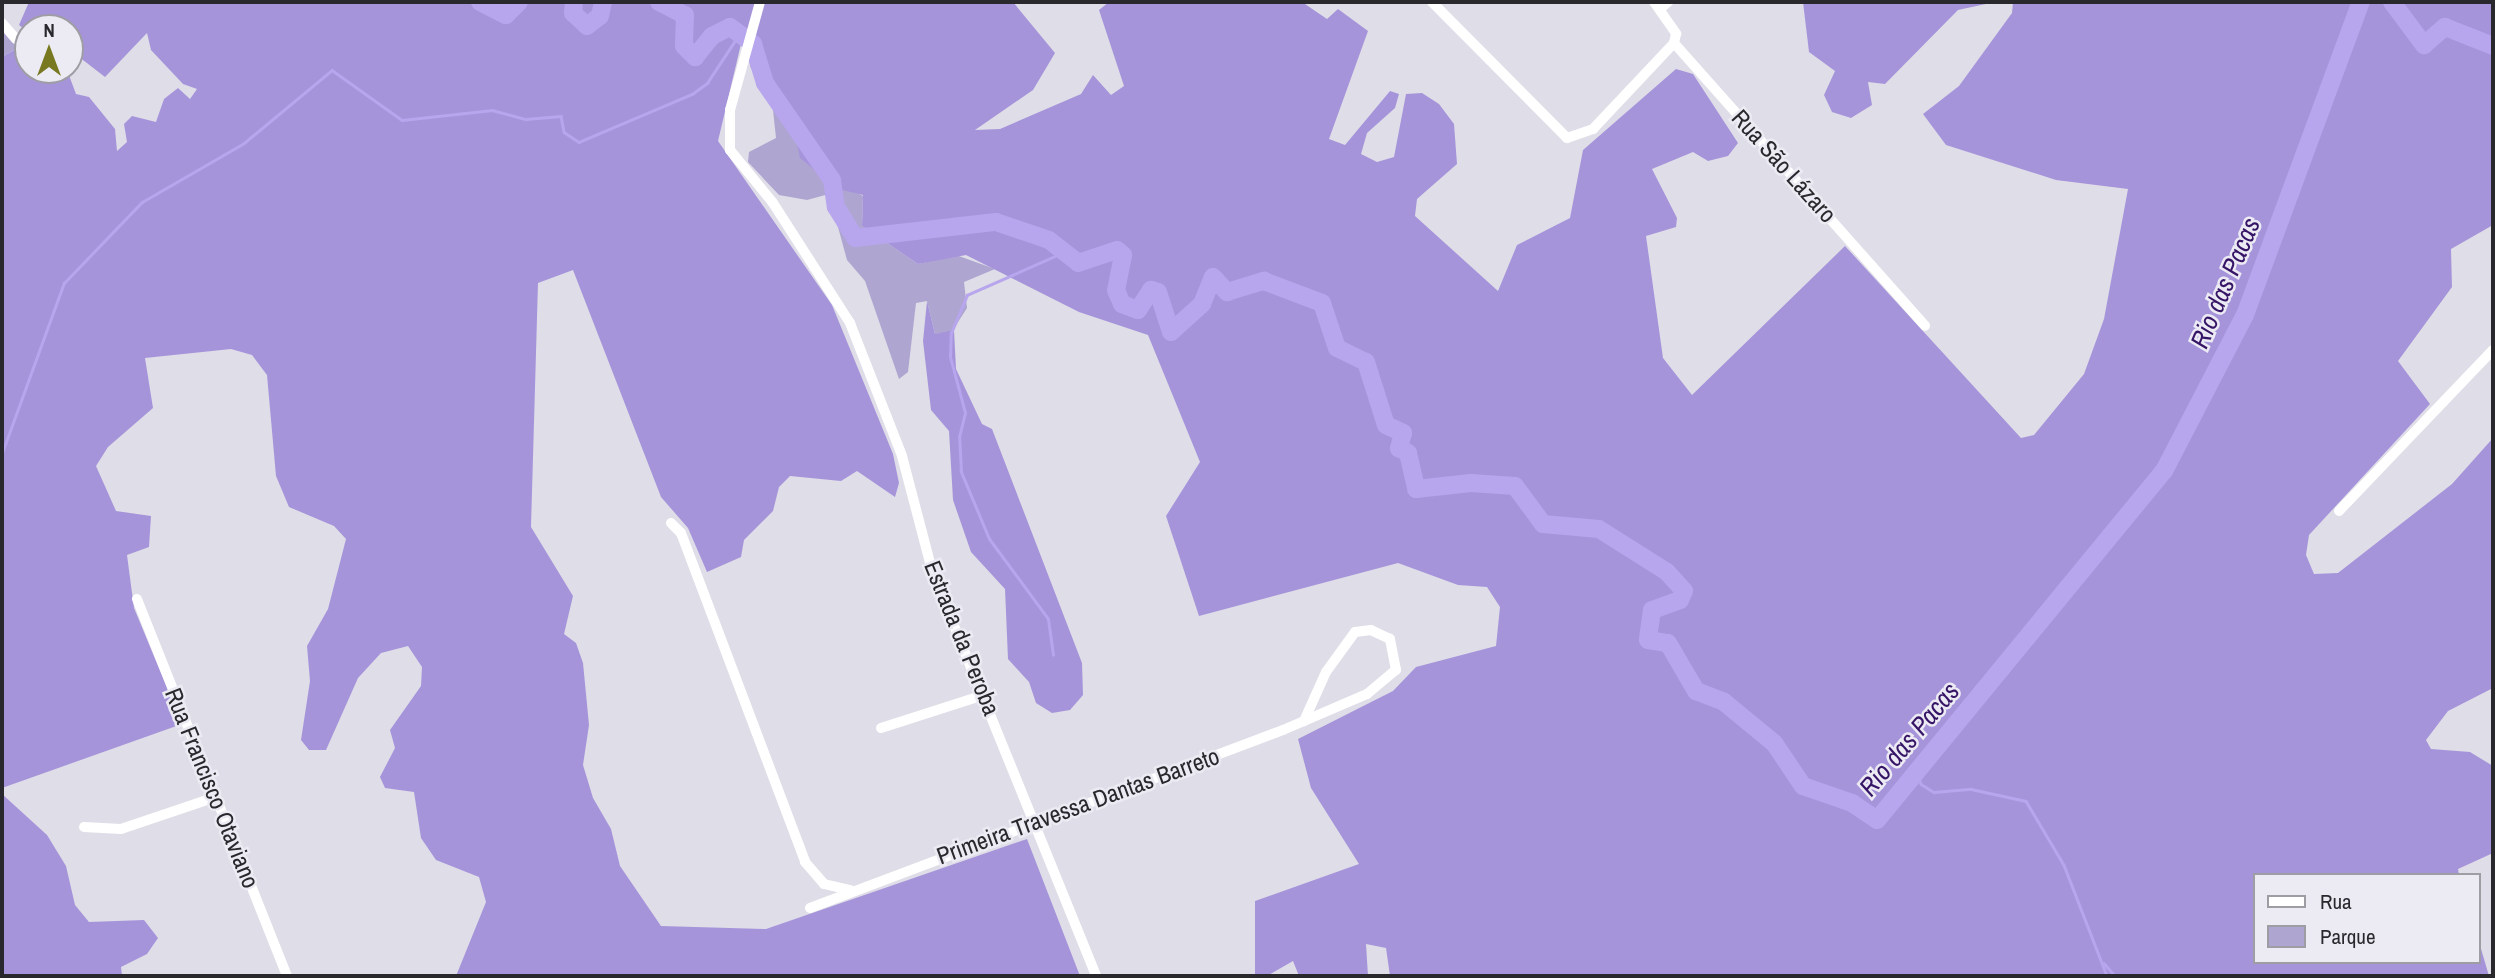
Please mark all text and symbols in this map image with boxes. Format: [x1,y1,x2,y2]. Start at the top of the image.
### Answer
north arrow [14,14,84,84]
text: N [43,17,55,43]
street label: Rua São Lázaro [1726,104,1842,228]
water label: Rio das Pacas [2184,213,2266,353]
street label: Estrada da Peroba [918,557,1006,719]
water label: Rio das Pacas [1852,676,1966,802]
street label: Rua Francisco Otaviano [159,684,265,892]
street label: Primeira Travessa Dantas Barreto [933,741,1223,871]
legend [2254,873,2481,964]
text: Rua [2320,887,2352,916]
text: Parque [2320,922,2376,951]

